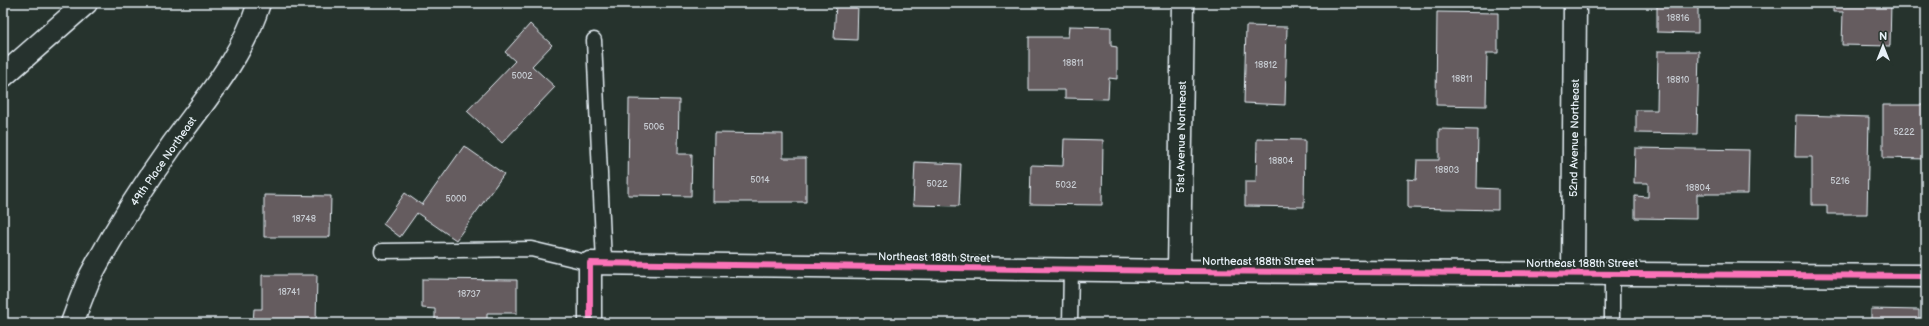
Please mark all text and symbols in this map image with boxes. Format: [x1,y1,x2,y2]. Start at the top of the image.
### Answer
house number: 18816 [1667,13,1690,24]
north arrow [1863,26,1903,66]
text: N [1879,30,1887,43]
house number: 18811 [1063,58,1083,69]
house number: 18812 [1255,60,1278,71]
house number: 5002 [511,71,533,82]
house number: 18811 [1452,74,1472,85]
house number: 18810 [1667,75,1689,86]
street label: 52nd Avenue Northeast [1567,78,1582,197]
street label: 51st Avenue Northeast [1174,80,1189,193]
street label: 49th Place Northeast [128,114,199,208]
house number: 5006 [643,122,665,133]
house number: 5222 [1893,127,1915,138]
house number: 18804 [1269,156,1294,167]
house number: 18803 [1435,165,1460,176]
house number: 5014 [750,175,770,186]
house number: 5216 [1830,176,1850,187]
house number: 5022 [926,179,948,190]
house number: 5032 [1055,180,1077,191]
house number: 18804 [1686,183,1711,194]
house number: 5000 [445,194,467,205]
house number: 18748 [292,214,316,225]
street label: Northeast 188th Street [878,250,991,265]
street label: Northeast 188th Street [1202,255,1315,268]
street label: Northeast 188th Street [1526,257,1639,270]
house number: 18741 [278,287,300,298]
house number: 18737 [457,289,481,300]

